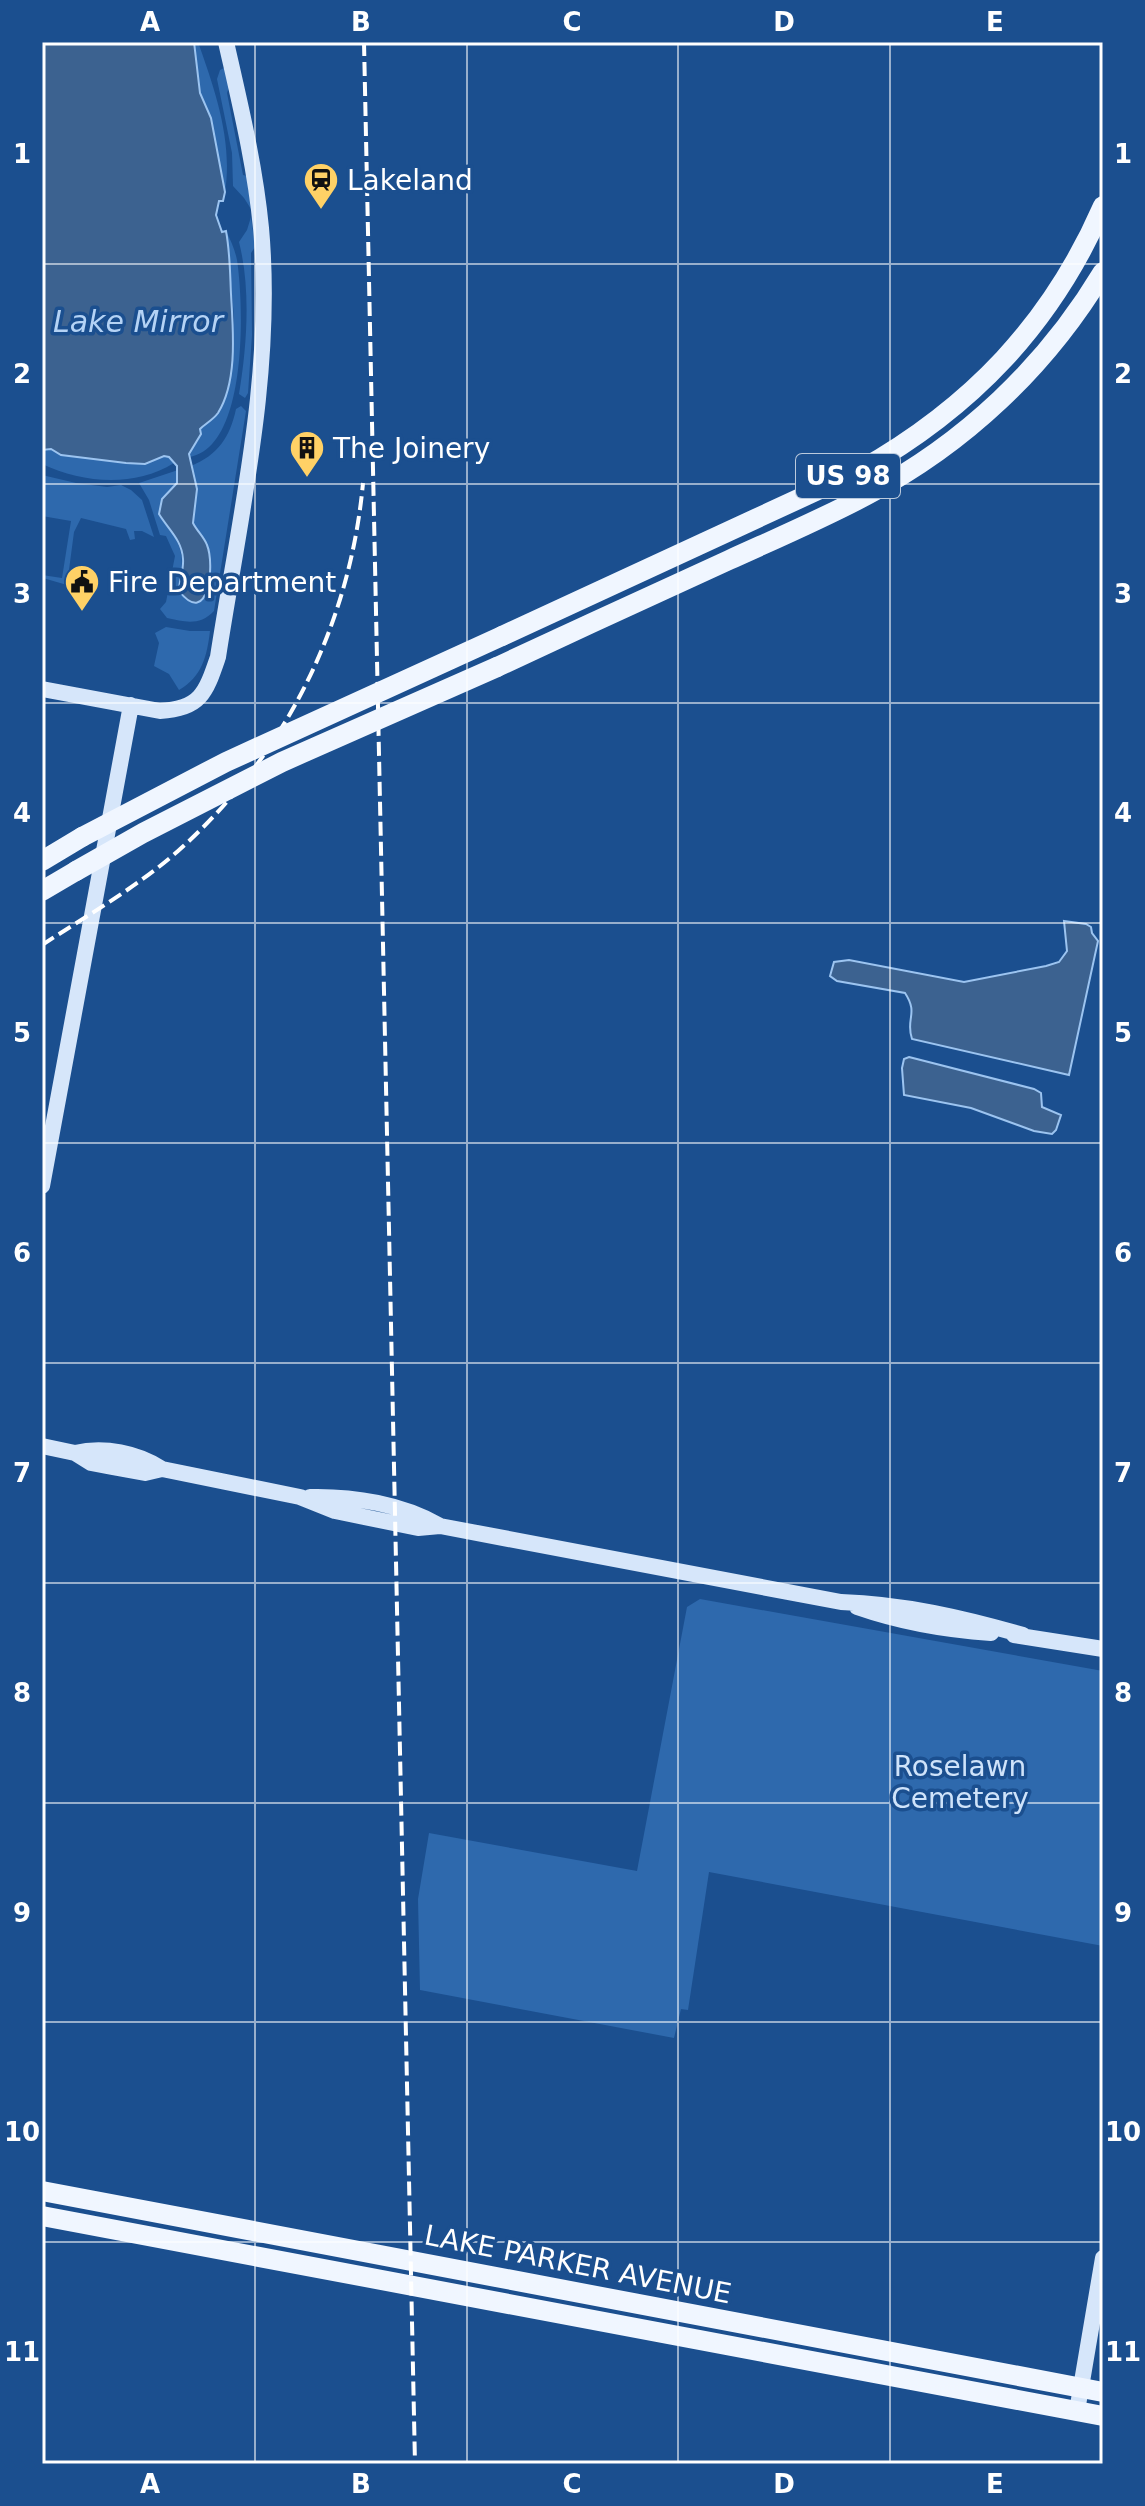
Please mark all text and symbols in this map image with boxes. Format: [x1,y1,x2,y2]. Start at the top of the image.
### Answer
text: A [140,7,160,37]
text: B [351,7,371,37]
text: C [562,7,582,37]
text: D [773,7,795,37]
text: E [986,7,1004,37]
text: 1 [13,139,31,169]
text: 1 [1114,139,1132,169]
station icon: Lakeland [302,161,340,211]
place label: Lakeland [347,164,473,197]
water label: Lake Mirror [53,304,225,339]
text: 2 [13,359,31,389]
text: 2 [1114,359,1132,389]
building icon: The Joinery [288,429,326,479]
place label: The Joinery [332,432,490,465]
road number: US 98 [796,454,900,498]
public building icon: Fire Department [63,563,101,613]
place label: Fire Department [108,566,336,599]
text: 3 [13,579,31,609]
text: 3 [1114,579,1132,609]
text: 4 [13,798,31,828]
text: 4 [1114,798,1132,828]
text: 5 [13,1018,31,1048]
text: 5 [1114,1018,1132,1048]
text: 6 [13,1238,31,1268]
text: 6 [1114,1238,1132,1268]
text: 7 [13,1458,31,1488]
text: 7 [1114,1458,1132,1488]
text: 8 [13,1678,31,1708]
text: 8 [1114,1678,1132,1708]
park label: Roselawn Cemetery [891,1750,1029,1815]
text: 9 [13,1898,31,1928]
text: 9 [1114,1898,1132,1928]
text: 10 [4,2117,40,2147]
text: 10 [1105,2117,1141,2147]
street label: LAKE PARKER AVENUE [422,2219,734,2310]
text: 11 [4,2337,40,2367]
text: 11 [1105,2337,1141,2367]
text: A [140,2469,160,2499]
text: B [351,2469,371,2499]
text: C [562,2469,582,2499]
text: D [773,2469,795,2499]
text: E [986,2469,1004,2499]

